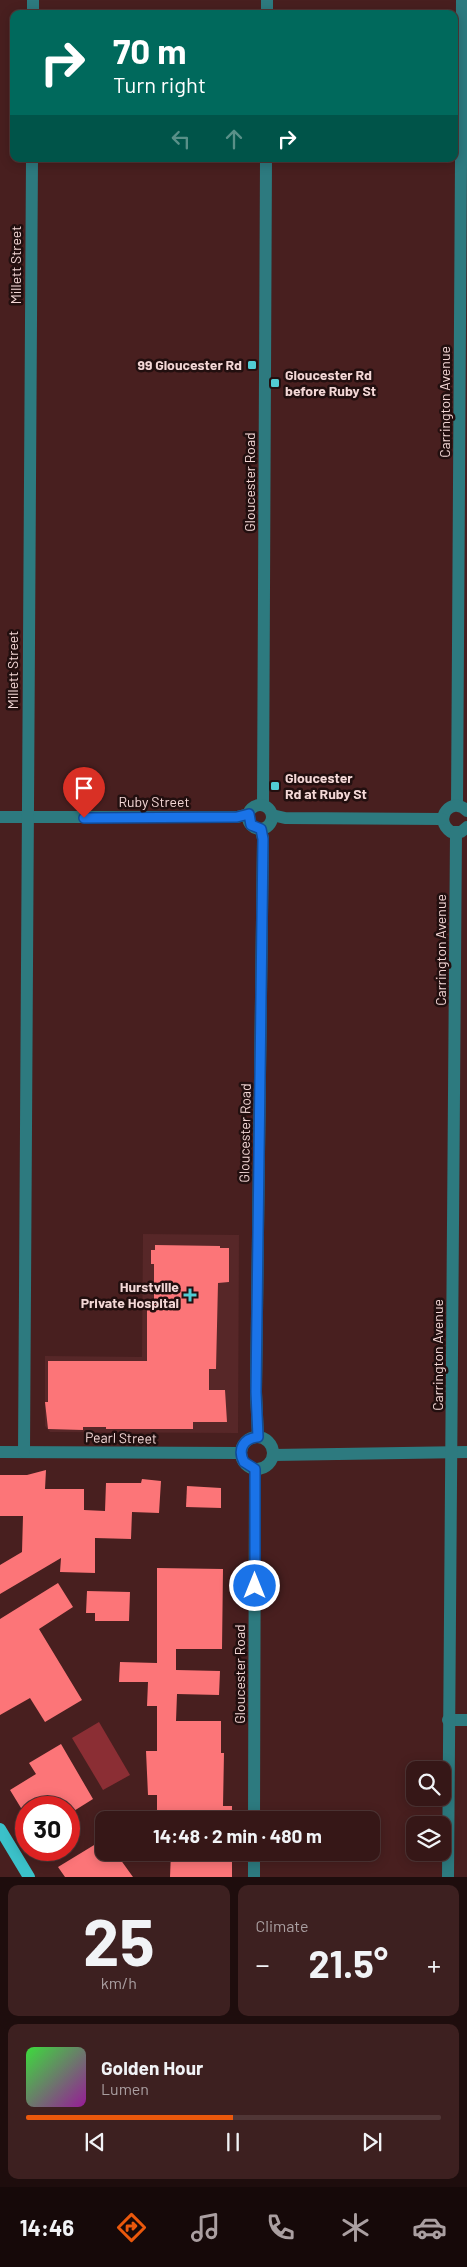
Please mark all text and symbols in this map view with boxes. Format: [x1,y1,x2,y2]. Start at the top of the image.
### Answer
text: 70 m [113,29,187,71]
icon: right [30,30,95,95]
text: Turn right [113,71,206,97]
icon: left [167,125,195,153]
icon: ahead [220,125,248,153]
icon: right [273,125,301,153]
street label: Millett Street [7,226,24,304]
street label: Carrington Avenue [436,346,453,458]
place label: 99 Gloucester Rd [137,356,242,373]
marker: 99 Gloucester Rd [246,359,258,371]
place label: Gloucester Rd before Ruby St [285,366,376,399]
marker: Gloucester Rd before Ruby St [269,377,281,389]
street label: Gloucester Road [241,432,258,532]
street label: Millett Street [4,631,21,709]
pin [63,767,105,818]
place label: Gloucester Rd at Ruby St [285,769,367,802]
icon: arrive [70,774,98,802]
marker: Gloucester Rd at Ruby St [269,780,281,792]
street label: Ruby Street [118,793,190,810]
street label: Carrington Avenue [432,894,449,1006]
street label: Gloucester Road [235,1083,254,1183]
place label: Hurstville Private Hospital [81,1278,179,1311]
marker: Hurstville Private Hospital [183,1288,197,1302]
street label: Carrington Avenue [429,1299,446,1411]
street label: Pearl Street [85,1428,157,1447]
position arrow [228,1559,280,1611]
street label: Gloucester Road [231,1624,248,1724]
map controls [406,1761,451,1861]
button: search [406,1761,451,1806]
speed limit sign: 30 [15,1796,80,1861]
button: layers [406,1816,451,1861]
text: 14:48 · 2 min · 480 m [153,1824,322,1847]
text: 25 [83,1901,154,1979]
text: Climate [256,1916,308,1935]
text: 21.5° [308,1940,388,1986]
text: − [256,1947,270,1981]
text: + [427,1947,441,1981]
text: km/h [101,1973,137,1992]
text: Golden Hour [101,2056,203,2079]
text: Lumen [101,2079,149,2098]
icon: previous [81,2128,109,2156]
icon: pause [219,2128,247,2156]
icon: next [358,2128,386,2156]
icon: directions [114,2210,149,2245]
icon: music [188,2210,223,2245]
icon: phone [263,2210,298,2245]
icon: climate [338,2210,373,2245]
icon: car [412,2210,447,2245]
text: 14:46 [20,2214,74,2240]

